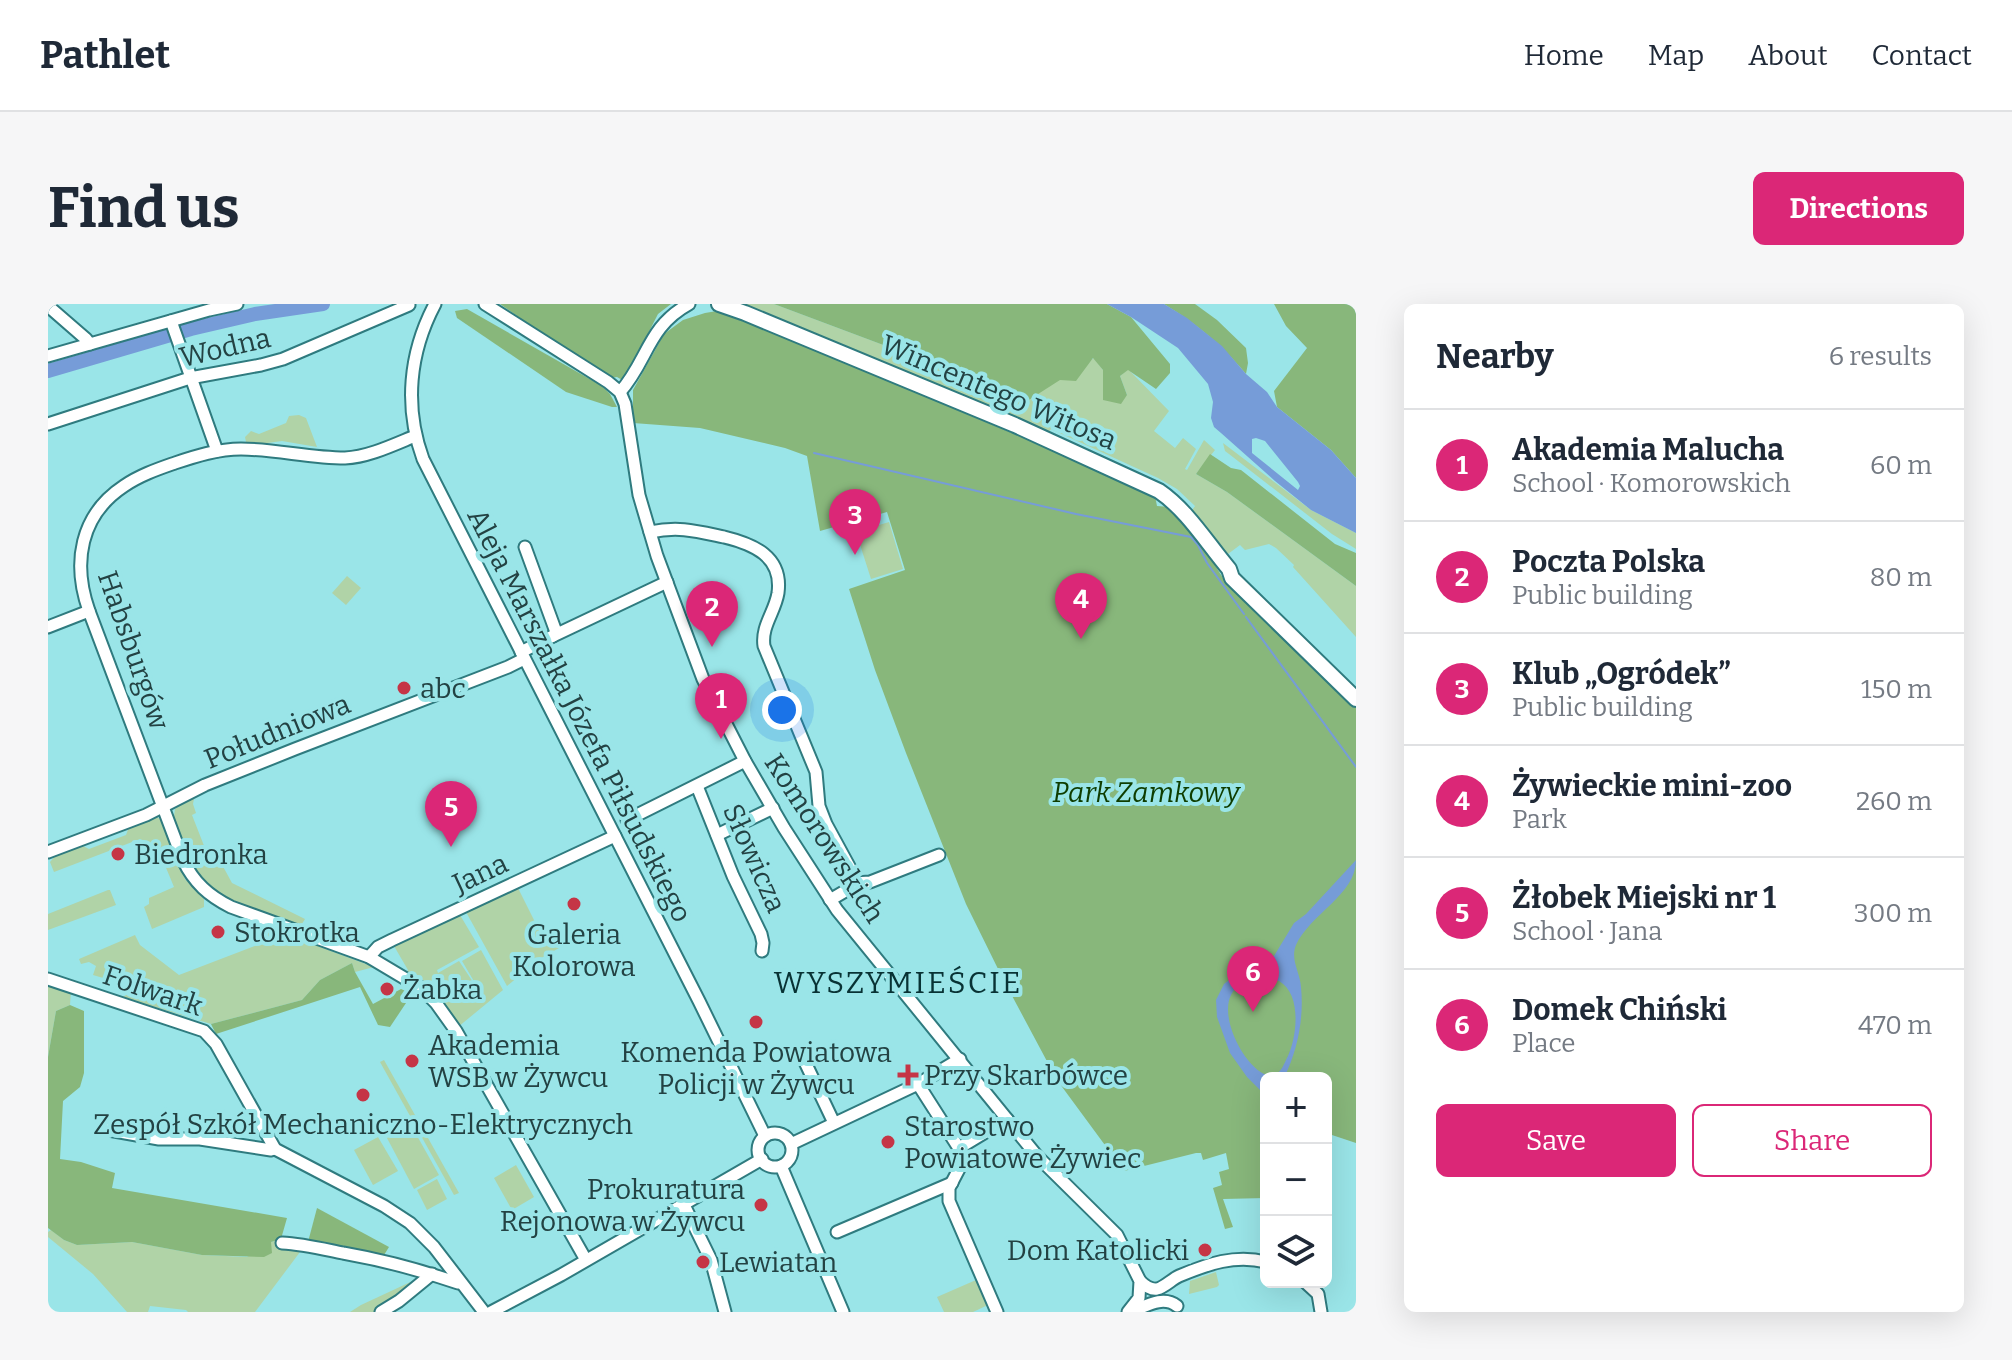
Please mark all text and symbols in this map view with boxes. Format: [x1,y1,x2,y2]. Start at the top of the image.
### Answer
text: Pathlet [40,32,170,78]
text: Home [1524,39,1604,72]
text: Map [1648,39,1704,72]
text: About [1748,39,1828,72]
text: Contact [1872,39,1972,72]
button: Directions [1753,172,1964,245]
text: Find us [48,175,240,242]
street label: Wodna [176,321,274,374]
street label: Wincentego Witosa [876,328,1122,457]
text: Nearby [1436,336,1554,377]
text: 6 results [1829,341,1932,372]
text: Akademia Malucha [1512,432,1784,468]
text: 1 [1456,450,1468,481]
text: 60 m [1870,450,1932,481]
text: School · Komorowskich [1512,468,1791,499]
pin: 3 [829,489,881,555]
street label: Aleja Marszałka Józefa Piłsudskiego [460,503,699,928]
text: Poczta Polska [1512,544,1705,580]
text: 2 [1455,562,1469,593]
text: 80 m [1870,562,1932,593]
street label: Habsburgów [91,567,176,734]
pin: 4 [1055,573,1107,639]
text: Public building [1512,580,1693,611]
pin: 2 [686,581,738,647]
text: Klub „Ogródek” [1512,656,1731,692]
place label: abc [420,672,466,705]
pin: 1 [695,673,747,739]
text: 3 [1455,674,1469,705]
text: 150 m [1861,674,1932,705]
marker: abc [395,679,413,697]
street label: Południowa [199,687,355,776]
your location [762,690,802,730]
text: Public building [1512,692,1693,723]
street label: Komorowskich [758,748,892,929]
text: Żywieckie mini-zoo [1512,768,1792,804]
park label: Park Zamkowy [1052,776,1242,809]
pin: 5 [425,781,477,847]
text: 4 [1454,786,1470,817]
text: 260 m [1856,786,1932,817]
street label: Słowicza [716,799,793,918]
text: Park [1512,804,1567,835]
place label: Biedronka [134,838,268,871]
marker: Biedronka [109,845,127,863]
street label: Jana [446,846,513,901]
text: Żłobek Miejski nr 1 [1512,880,1776,916]
marker: Galeria Kolorowa [565,895,583,913]
text: 5 [1455,898,1469,929]
text: 300 m [1854,898,1932,929]
place label: Stokrotka [234,916,360,949]
text: School · Jana [1512,916,1663,947]
place label: Galeria Kolorowa [512,918,636,983]
marker: Stokrotka [209,923,227,941]
pin: 6 [1227,946,1279,1012]
street label: Folwark [99,958,207,1023]
district label: WYSZYMIEŚCIE [774,965,1022,1001]
place label: Żabka [403,973,482,1006]
marker: Żabka [378,980,396,998]
text: Domek Chiński [1512,992,1727,1028]
text: 6 [1454,1010,1470,1041]
text: 470 m [1858,1010,1932,1041]
marker: Komenda Powiatowa Policji w Żywcu [747,1013,765,1031]
text: Place [1512,1028,1576,1059]
place label: Akademia WSB w Żywcu [428,1029,608,1094]
place label: Komenda Powiatowa Policji w Żywcu [620,1036,892,1101]
marker: Akademia WSB w Żywcu [403,1052,421,1070]
place label: Przy Skarbówce [924,1059,1128,1092]
marker: Przy Skarbówce [899,1066,917,1084]
map controls [1260,1072,1332,1288]
button: + [1260,1072,1332,1144]
marker: Zespół Szkół Mechaniczno-Elektrycznych [354,1086,372,1104]
button: Save [1436,1104,1676,1177]
button: Share [1692,1104,1932,1177]
place label: Zespół Szkół Mechaniczno-Elektrycznych [93,1108,633,1141]
place label: Starostwo Powiatowe Żywiec [904,1110,1141,1175]
marker: Starostwo Powiatowe Żywiec [879,1133,897,1151]
button: − [1260,1144,1332,1216]
place label: Prokuratura Rejonowa w Żywcu [500,1173,745,1238]
marker: Prokuratura Rejonowa w Żywcu [752,1196,770,1214]
button: layers [1260,1216,1332,1288]
place label: Dom Katolicki [1007,1234,1189,1267]
marker: Dom Katolicki [1196,1241,1214,1259]
place label: Lewiatan [719,1246,838,1279]
marker: Lewiatan [694,1253,712,1271]

